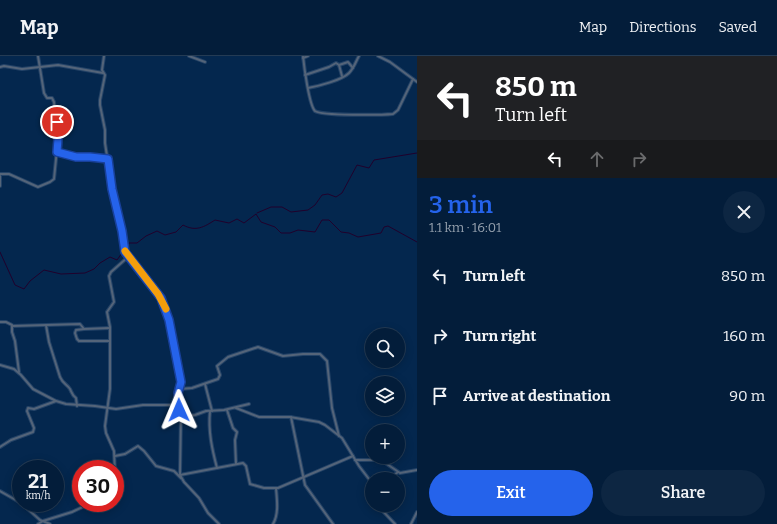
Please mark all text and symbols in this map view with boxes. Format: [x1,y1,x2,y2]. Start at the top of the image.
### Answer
text: Map [20,16,59,39]
text: Map [579,19,607,36]
text: Directions [629,19,697,36]
text: Saved [719,19,757,36]
text: 850 m [495,70,577,103]
icon: left [429,72,481,124]
text: Turn left [495,104,567,126]
pin [40,105,74,139]
icon: arrive [46,111,68,133]
icon: left [544,148,566,170]
icon: ahead [586,148,608,170]
icon: right [628,148,650,170]
text: 3 min [429,191,493,219]
button: close [723,191,765,233]
text: 1.1 km · 16:01 [429,220,501,235]
icon: left [429,265,451,287]
text: Turn left [463,267,525,285]
text: 850 m [721,267,765,285]
icon: right [429,325,451,347]
text: Turn right [463,327,536,345]
text: 160 m [723,327,765,345]
map controls [365,328,405,512]
button: search [365,328,405,368]
button: layers [365,376,405,416]
icon: arrive [429,385,451,407]
text: Arrive at destination [463,387,610,405]
text: 90 m [729,387,765,405]
position arrow [158,389,200,431]
button: + [365,424,405,464]
speed limit sign: 30 [72,460,124,512]
text: 21 [28,469,48,493]
button: Exit [429,470,593,516]
button: Share [601,470,765,516]
button: − [365,472,405,512]
text: km/h [26,490,50,502]

